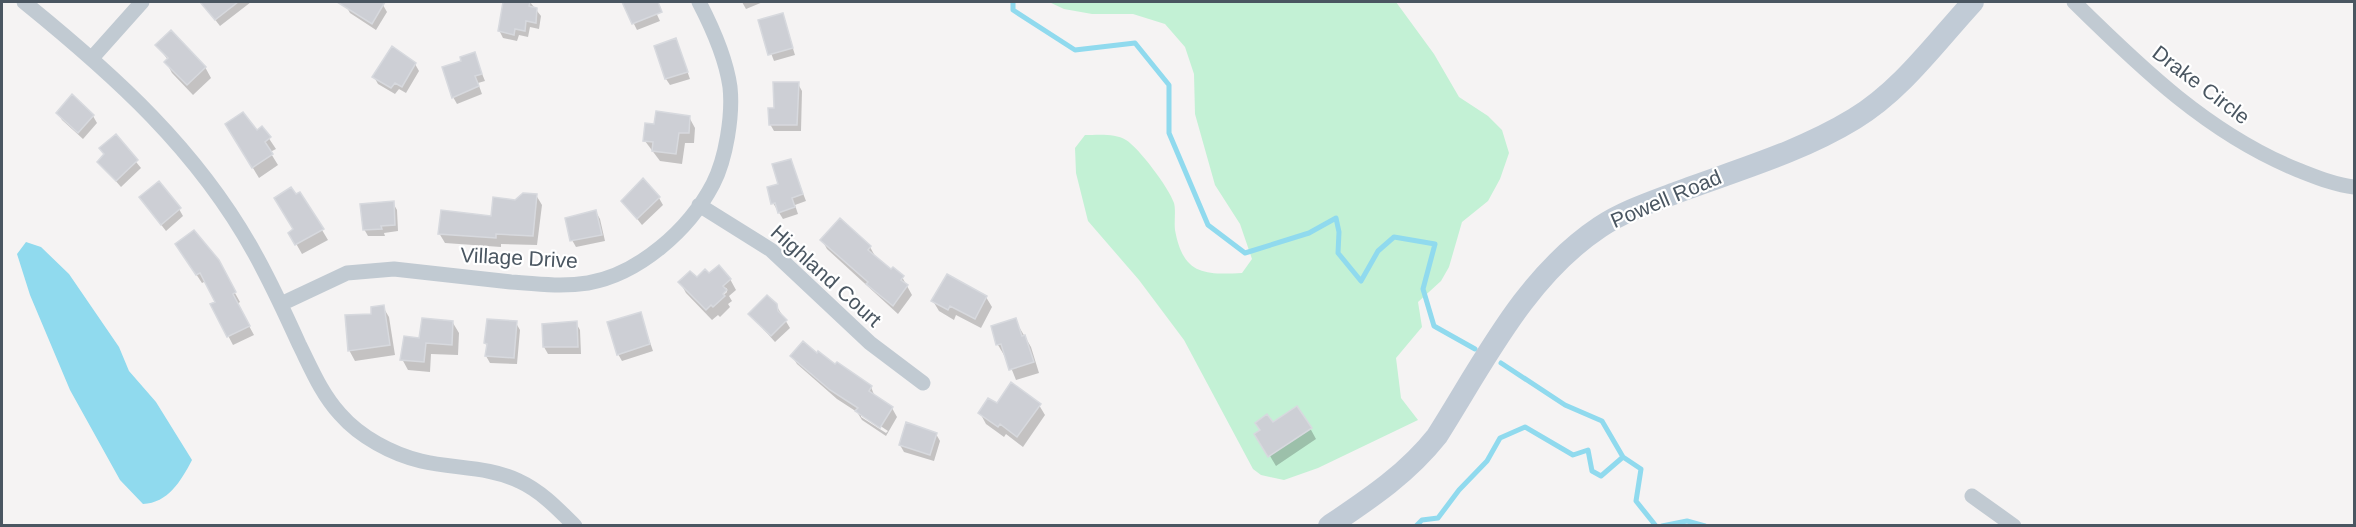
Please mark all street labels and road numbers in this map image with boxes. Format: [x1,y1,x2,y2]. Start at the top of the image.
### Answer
street label: Drake Circle [2148,41,2254,129]
street label: Powell Road [1607,165,1725,232]
street label: Highland Court [767,220,886,331]
street label: Village Drive [460,243,578,272]

